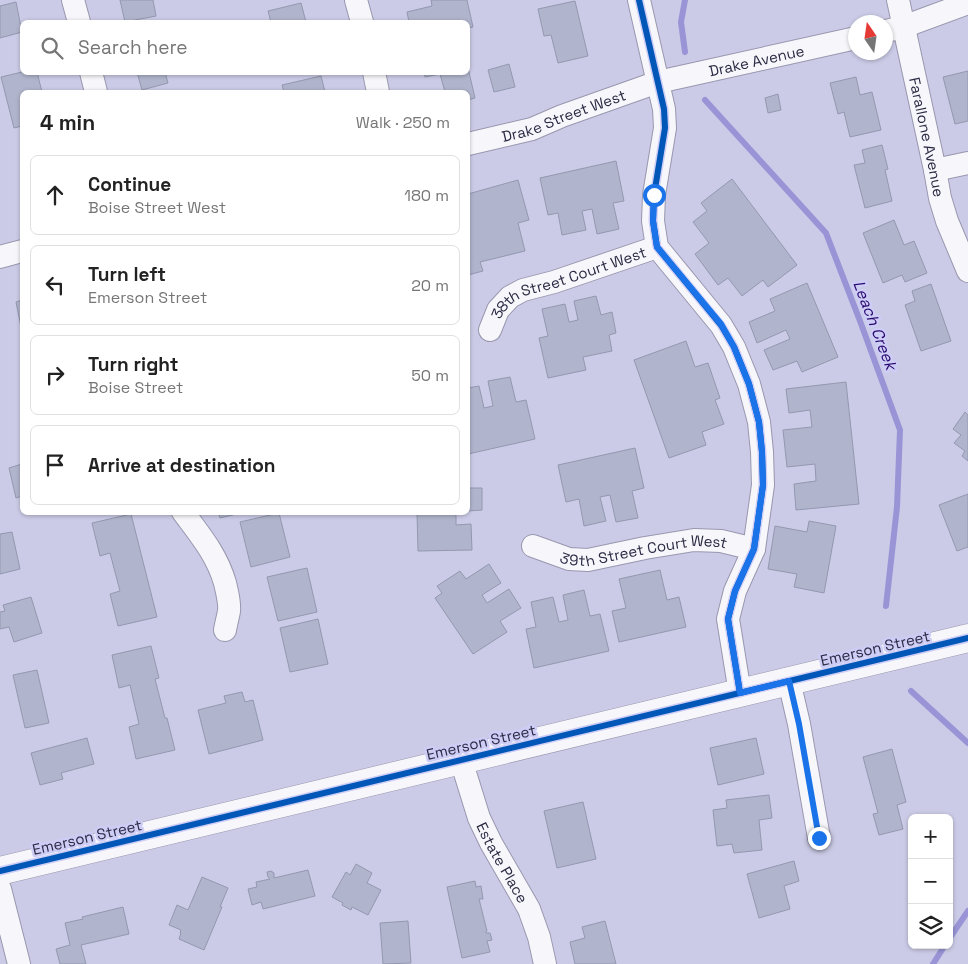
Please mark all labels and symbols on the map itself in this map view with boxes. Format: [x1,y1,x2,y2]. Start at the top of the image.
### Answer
north arrow [848,15,893,60]
street label: Drake Avenue [707,40,806,80]
street label: Farallone Avenue [906,75,949,198]
street label: Drake Street West [500,85,628,145]
route start [643,184,666,207]
street label: 38th Street Court West [486,242,649,321]
water label: Leach Creek [848,277,903,375]
street label: 39th Street Court West [558,530,729,570]
street label: Emerson Street [818,626,932,670]
street label: Emerson Street [424,720,538,764]
street label: Emerson Street [30,815,144,859]
street label: Estate Place [473,819,533,906]
route end [808,827,831,850]

